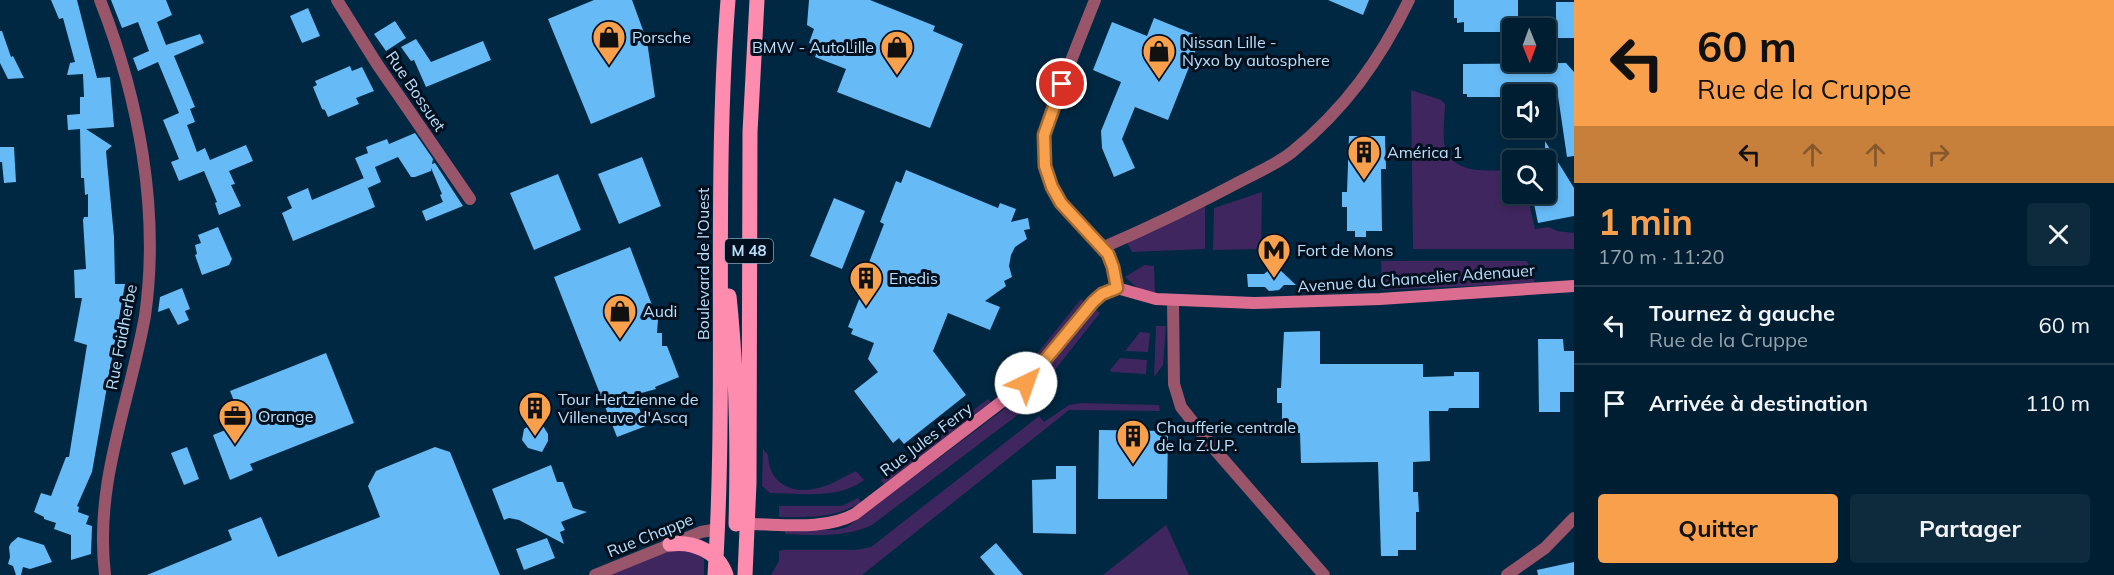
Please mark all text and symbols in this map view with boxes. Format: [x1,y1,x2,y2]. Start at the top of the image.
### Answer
north arrow [1502,18,1556,72]
map controls [1502,18,1556,204]
shop icon: Porsche [591,19,627,66]
text: 60 m [1697,20,1797,73]
icon: left [1598,24,1676,102]
place label: Porsche [632,27,691,47]
shop icon: BMW - AutoLille [879,29,915,76]
place label: Nissan Lille - Nyxo by autosphere [1182,32,1330,70]
shop icon: Nissan Lille - Nyxo by autosphere [1141,33,1177,80]
place label: BMW - AutoLille [752,37,874,57]
street label: Rue Bossuet [382,47,450,135]
pin [1036,58,1087,109]
icon: arrive [1045,67,1078,100]
text: Rue de la Cruppe [1697,72,1912,106]
button: sound [1502,84,1556,138]
building icon: América 1 [1346,134,1382,181]
icon: left [1733,138,1766,171]
icon: ahead [1796,138,1829,171]
icon: ahead [1859,138,1892,171]
icon: right [1922,138,1955,171]
place label: América 1 [1387,142,1462,162]
button: search [1502,150,1556,204]
street label: Boulevard de l'Ouest [693,187,713,340]
text: 1 min [1598,199,1693,244]
button: close [2027,203,2090,266]
metro station icon: Fort de Mons [1256,232,1292,279]
road number: M 48 [725,239,773,263]
place label: Fort de Mons [1297,240,1394,260]
text: 170 m · 11:20 [1598,244,1724,269]
building icon: Enedis [848,260,884,307]
street label: Avenue du Chancelier Adenauer [1297,260,1535,296]
place label: Enedis [889,268,938,288]
street label: Rue Faidherbe [101,283,141,391]
shop icon: Audi [602,293,638,340]
text: Tournez à gauche [1649,299,1835,327]
place label: Audi [643,301,677,321]
icon: left [1598,309,1631,342]
text: 60 m [2039,311,2090,339]
text: Rue de la Cruppe [1649,327,1808,352]
position arrow [994,351,1058,415]
icon: arrive [1598,387,1631,420]
place label: Tour Hertzienne de Villeneuve d'Ascq [558,389,698,427]
text: Arrivée à destination [1649,389,1868,417]
text: 110 m [2025,389,2090,417]
building icon: Tour Hertzienne de Villeneuve d'Ascq [517,390,553,437]
office icon: Orange [217,398,253,445]
street label: Rue Jules Ferry [876,398,976,480]
place label: Orange [258,406,313,426]
place label: Chaufferie centrale de la Z.U.P. [1156,417,1296,455]
building icon: Chaufferie centrale de la Z.U.P. [1115,418,1151,465]
button: Quitter [1598,494,1838,563]
button: Partager [1850,494,2090,563]
street label: Rue Chappe [604,509,696,561]

